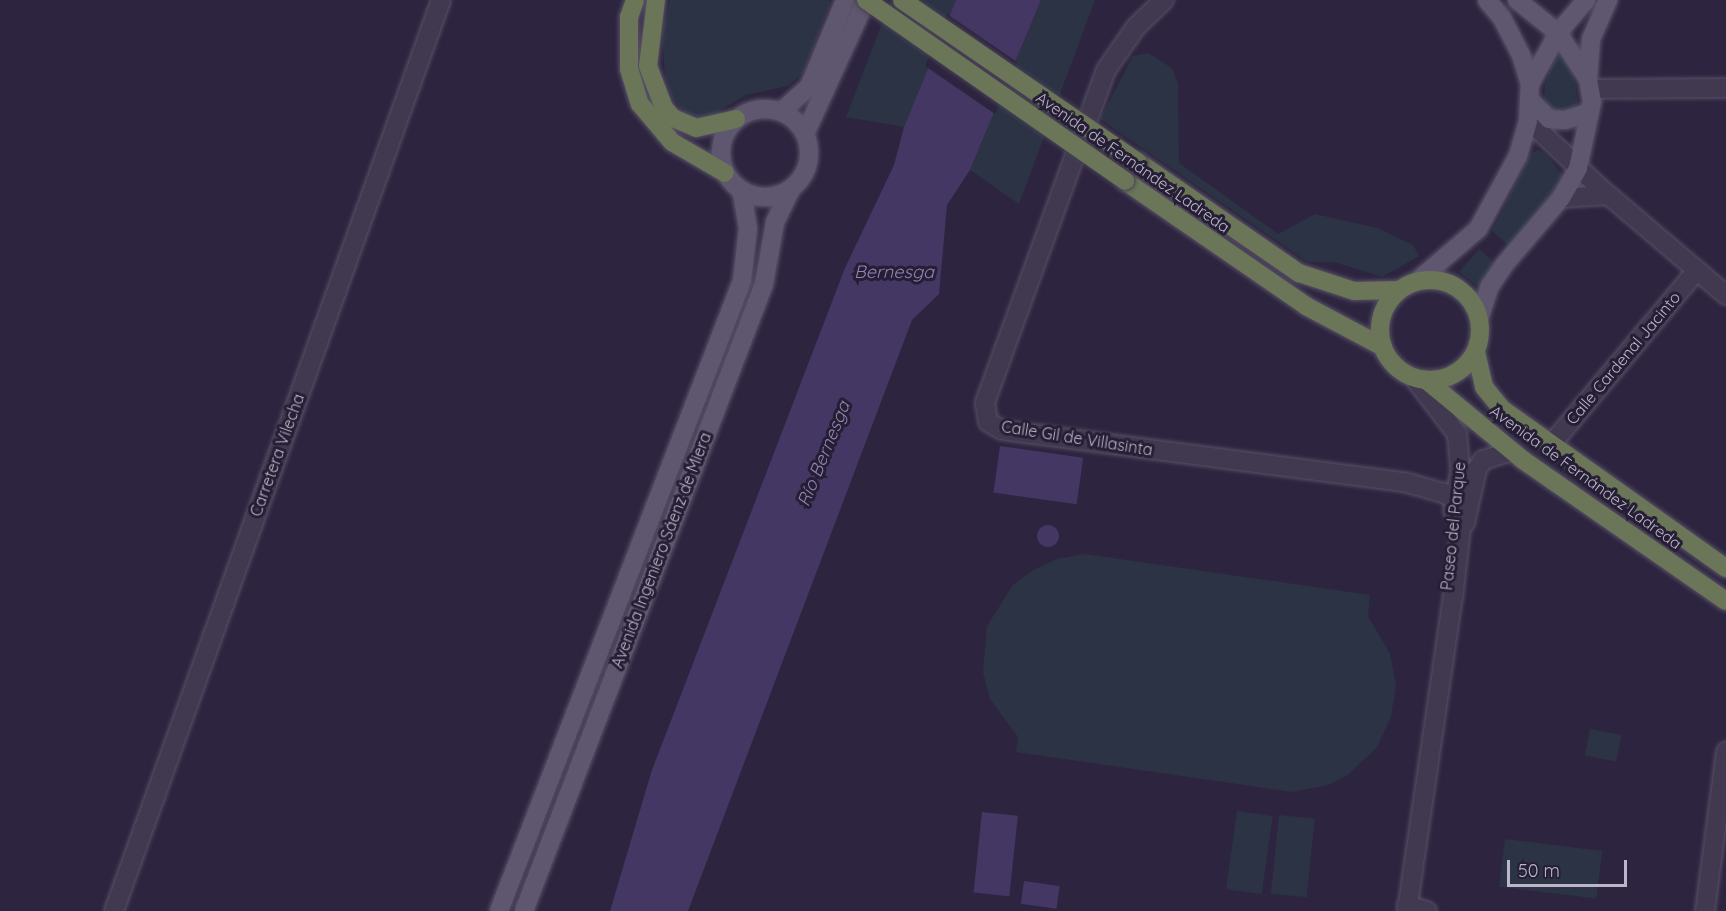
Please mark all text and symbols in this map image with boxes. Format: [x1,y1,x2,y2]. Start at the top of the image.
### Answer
street label: Avenida de Fernández Ladreda [1032,88,1234,236]
water label: Bernesga [854,261,934,283]
street label: Calle Cardenal Jacinto [1562,288,1684,428]
street label: Carretera Vilecha [246,391,308,519]
water label: Río Bernesga [793,398,855,510]
street label: Avenida de Fernández Ladreda [1487,401,1685,553]
street label: Calle Gil de Villasinta [1000,417,1154,459]
street label: Avenida Ingeniero Sáenz de Miera [607,430,715,670]
street label: Paseo del Parque [1437,461,1469,591]
scale bar [1510,848,1630,886]
text: 50 m [1518,859,1560,882]

